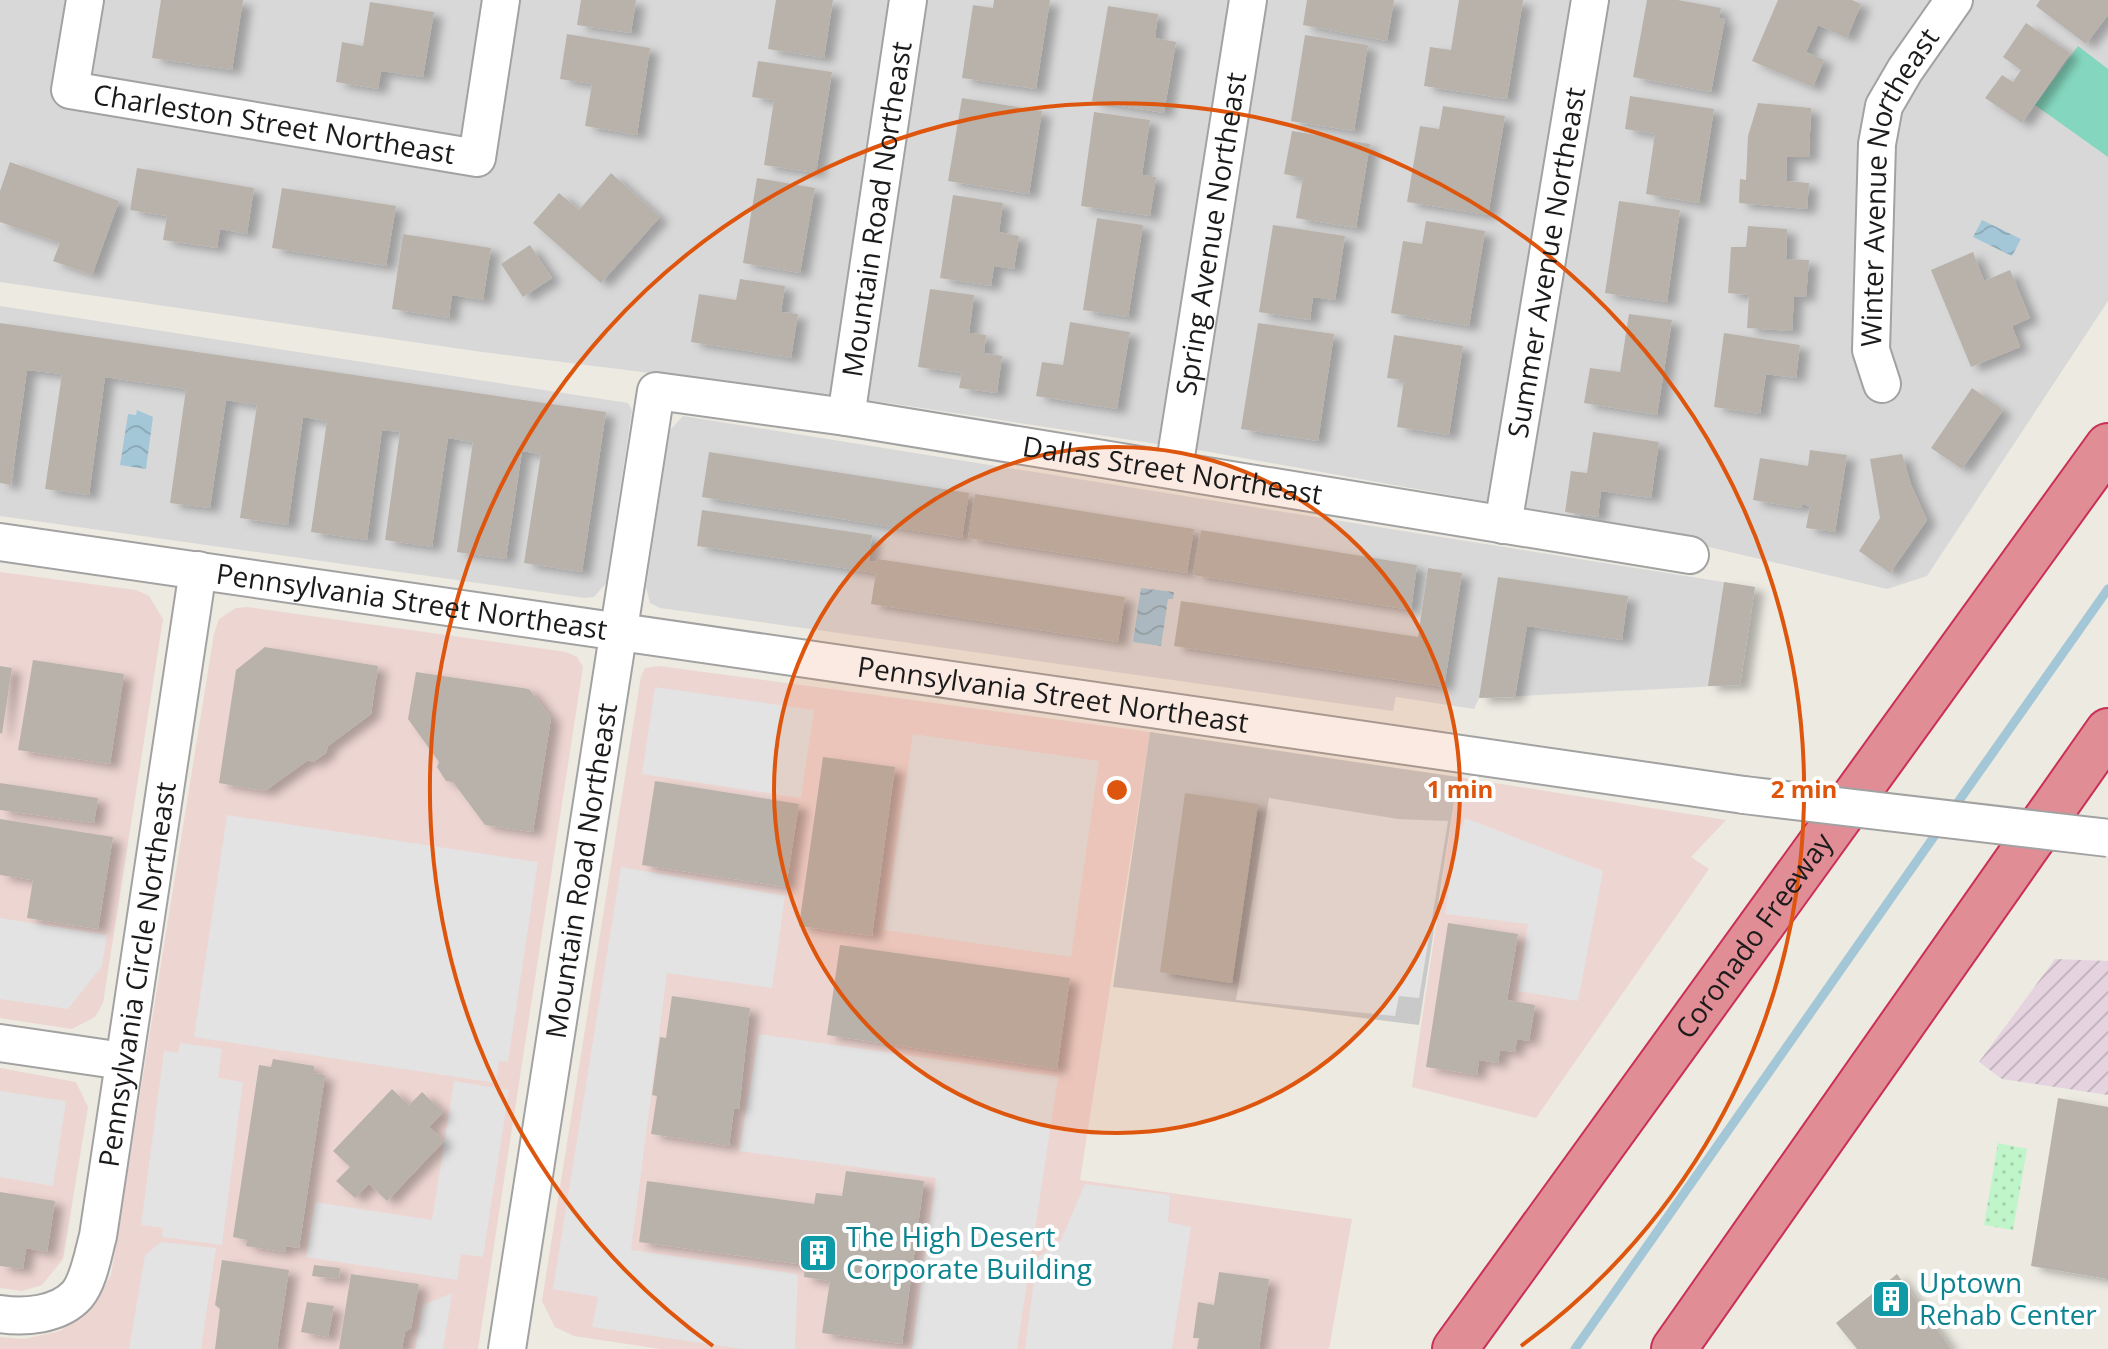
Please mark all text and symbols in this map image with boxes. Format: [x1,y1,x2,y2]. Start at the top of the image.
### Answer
street label: Winter Avenue Northeast [1851,20,1947,348]
street label: Mountain Road Northeast [832,39,920,379]
street label: Spring Avenue Northeast [1166,69,1254,398]
street label: Charleston Street Northeast [90,74,458,172]
street label: Summer Avenue Northeast [1498,84,1593,441]
street label: Dallas Street Northeast [1020,426,1325,513]
street label: Pennsylvania Street Northeast [214,554,610,648]
street label: Pennsylvania Street Northeast [855,647,1251,741]
street label: Mountain Road Northeast [536,700,625,1041]
text: 1 min [1427,772,1493,805]
text: 2 min [1771,772,1837,805]
centre of rings [1103,776,1131,804]
street label: Pennsylvania Circle Northeast [89,779,184,1169]
street label: Coronado Freeway [1666,824,1841,1046]
place label: The High Desert Corporate Building [846,1217,1092,1287]
building icon: The High Desert Corporate Building [797,1232,839,1274]
place label: Uptown Rehab Center [1919,1263,2097,1333]
building icon: Uptown Rehab Center [1870,1278,1912,1320]

